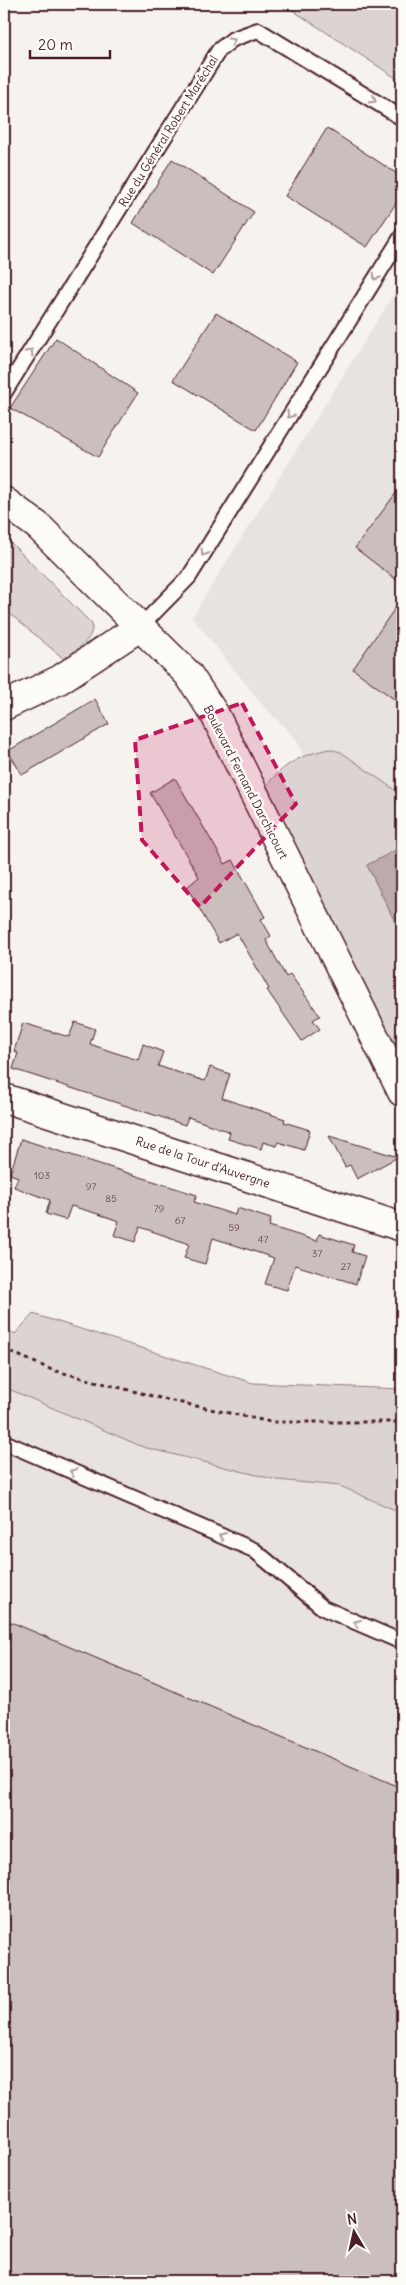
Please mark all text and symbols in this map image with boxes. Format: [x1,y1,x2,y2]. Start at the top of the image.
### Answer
scale bar [30,28,110,60]
text: 20 m [38,35,73,54]
one-way arrow [227,37,236,47]
street label: Rue du Général Robert Maréchal [115,53,221,209]
one-way arrow [367,93,376,103]
one-way arrow [373,272,383,281]
one-way arrow [23,348,33,357]
one-way arrow [287,409,296,419]
one-way arrow [200,547,210,556]
street label: Boulevard Fernand Darchicourt [201,703,291,861]
street label: Rue de la Tour d'Auvergne [134,1133,272,1191]
house number: 103 [34,1169,50,1182]
house number: 97 [86,1180,96,1193]
house number: 85 [105,1192,117,1205]
house number: 79 [154,1202,165,1215]
house number: 67 [175,1214,185,1227]
house number: 59 [228,1221,240,1234]
house number: 47 [258,1233,268,1246]
house number: 37 [312,1247,322,1260]
house number: 27 [341,1260,351,1273]
one-way arrow [69,1467,78,1478]
one-way arrow [218,1532,227,1543]
one-way arrow [353,1618,362,1629]
north arrow [328,2208,378,2258]
text: N [346,2210,358,2229]

